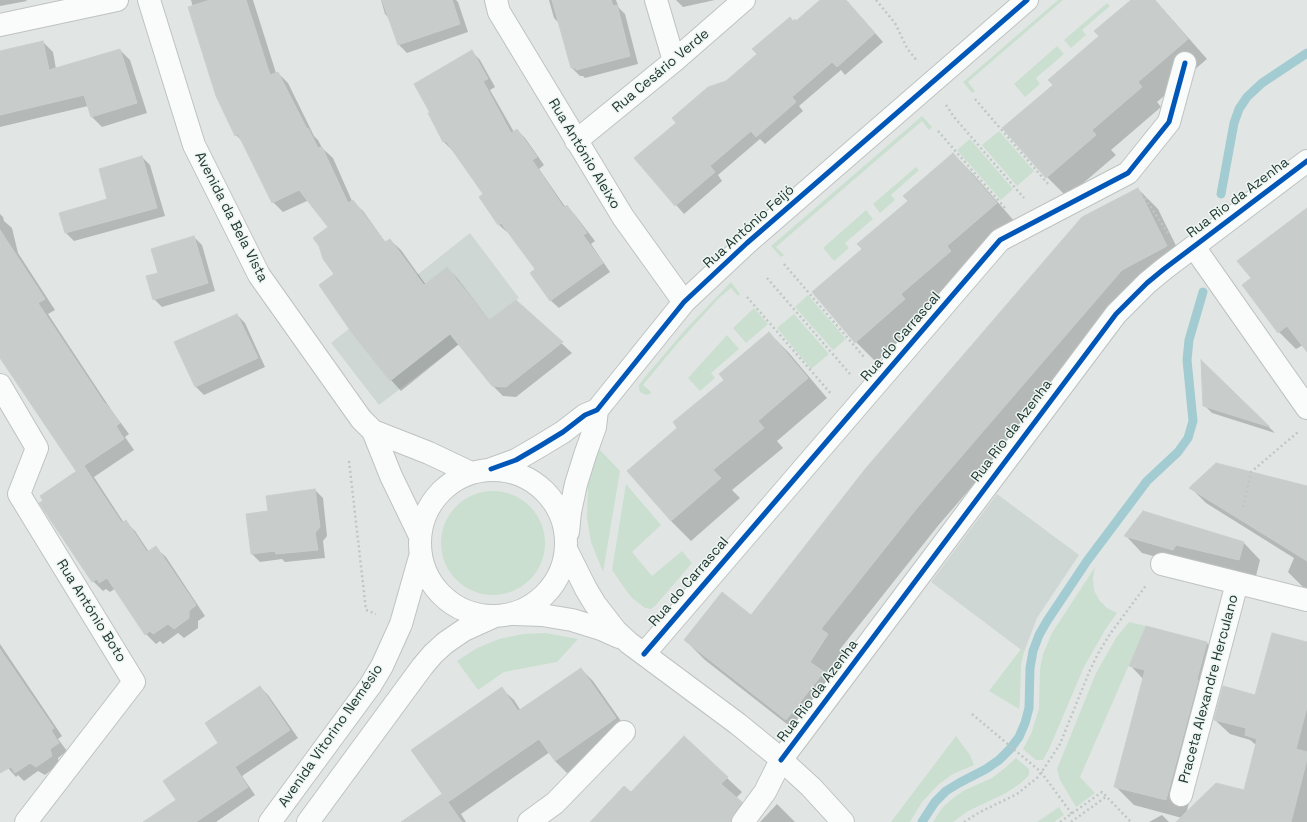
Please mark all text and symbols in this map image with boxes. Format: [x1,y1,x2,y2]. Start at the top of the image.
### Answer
street label: Rua Cesário Verde [609,26,713,116]
street label: Rua António Aleixo [544,96,624,212]
street label: Avenida da Bela Vista [191,149,271,285]
street label: Rua Rio da Azenha [1184,154,1292,242]
street label: Rua António Feijó [700,182,798,272]
street label: Rua do Carrascal [858,289,944,385]
street label: Rua Rio da Azenha [968,377,1056,485]
street label: Rua do Carrascal [646,534,732,630]
street label: Rua António Boto [53,557,129,665]
street label: Praceta Alexandre Herculano [1176,593,1242,785]
street label: Rua Rio da Azenha [774,637,862,745]
street label: Avenida Vitorino Nemésio [275,661,387,811]

